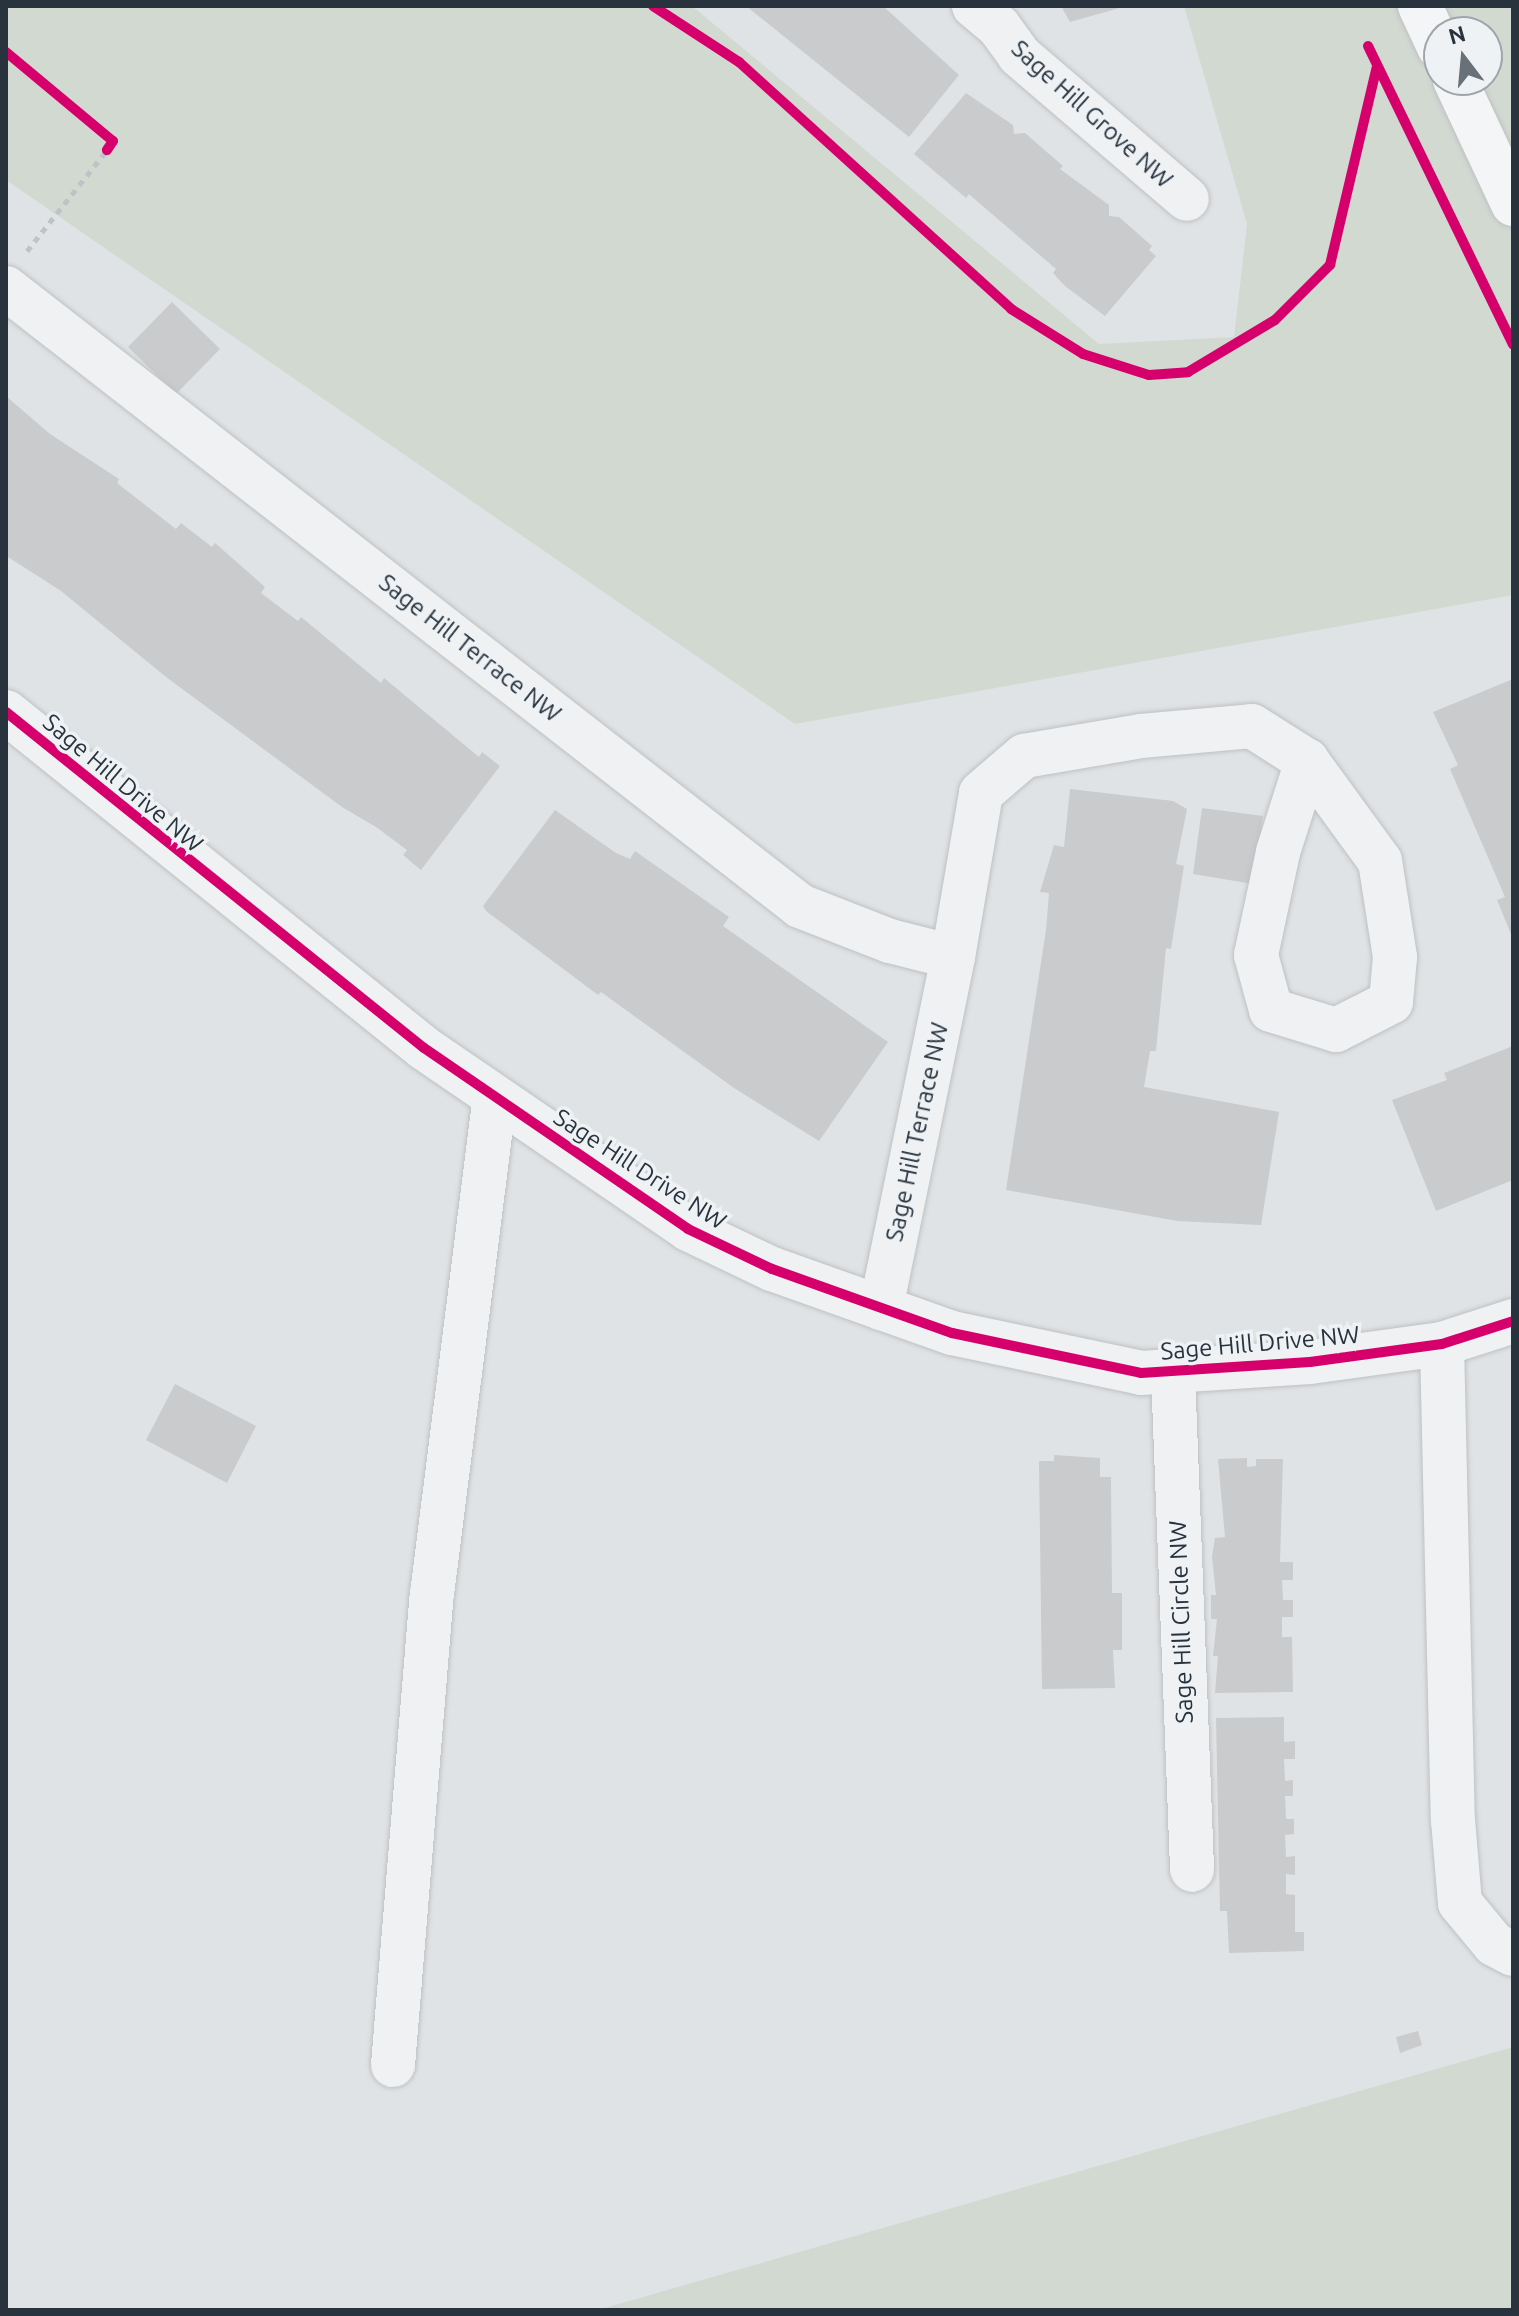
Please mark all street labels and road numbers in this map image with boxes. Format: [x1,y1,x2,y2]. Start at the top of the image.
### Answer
street label: Sage Hill Grove NW [1006,34,1178,194]
street label: Sage Hill Terrace NW [373,568,567,728]
street label: Sage Hill Drive NW [37,708,209,858]
street label: Sage Hill Terrace NW [880,1020,954,1244]
street label: Sage Hill Drive NW [548,1103,732,1235]
street label: Sage Hill Drive NW [1159,1320,1361,1366]
street label: Sage Hill Circle NW [1163,1520,1199,1724]

